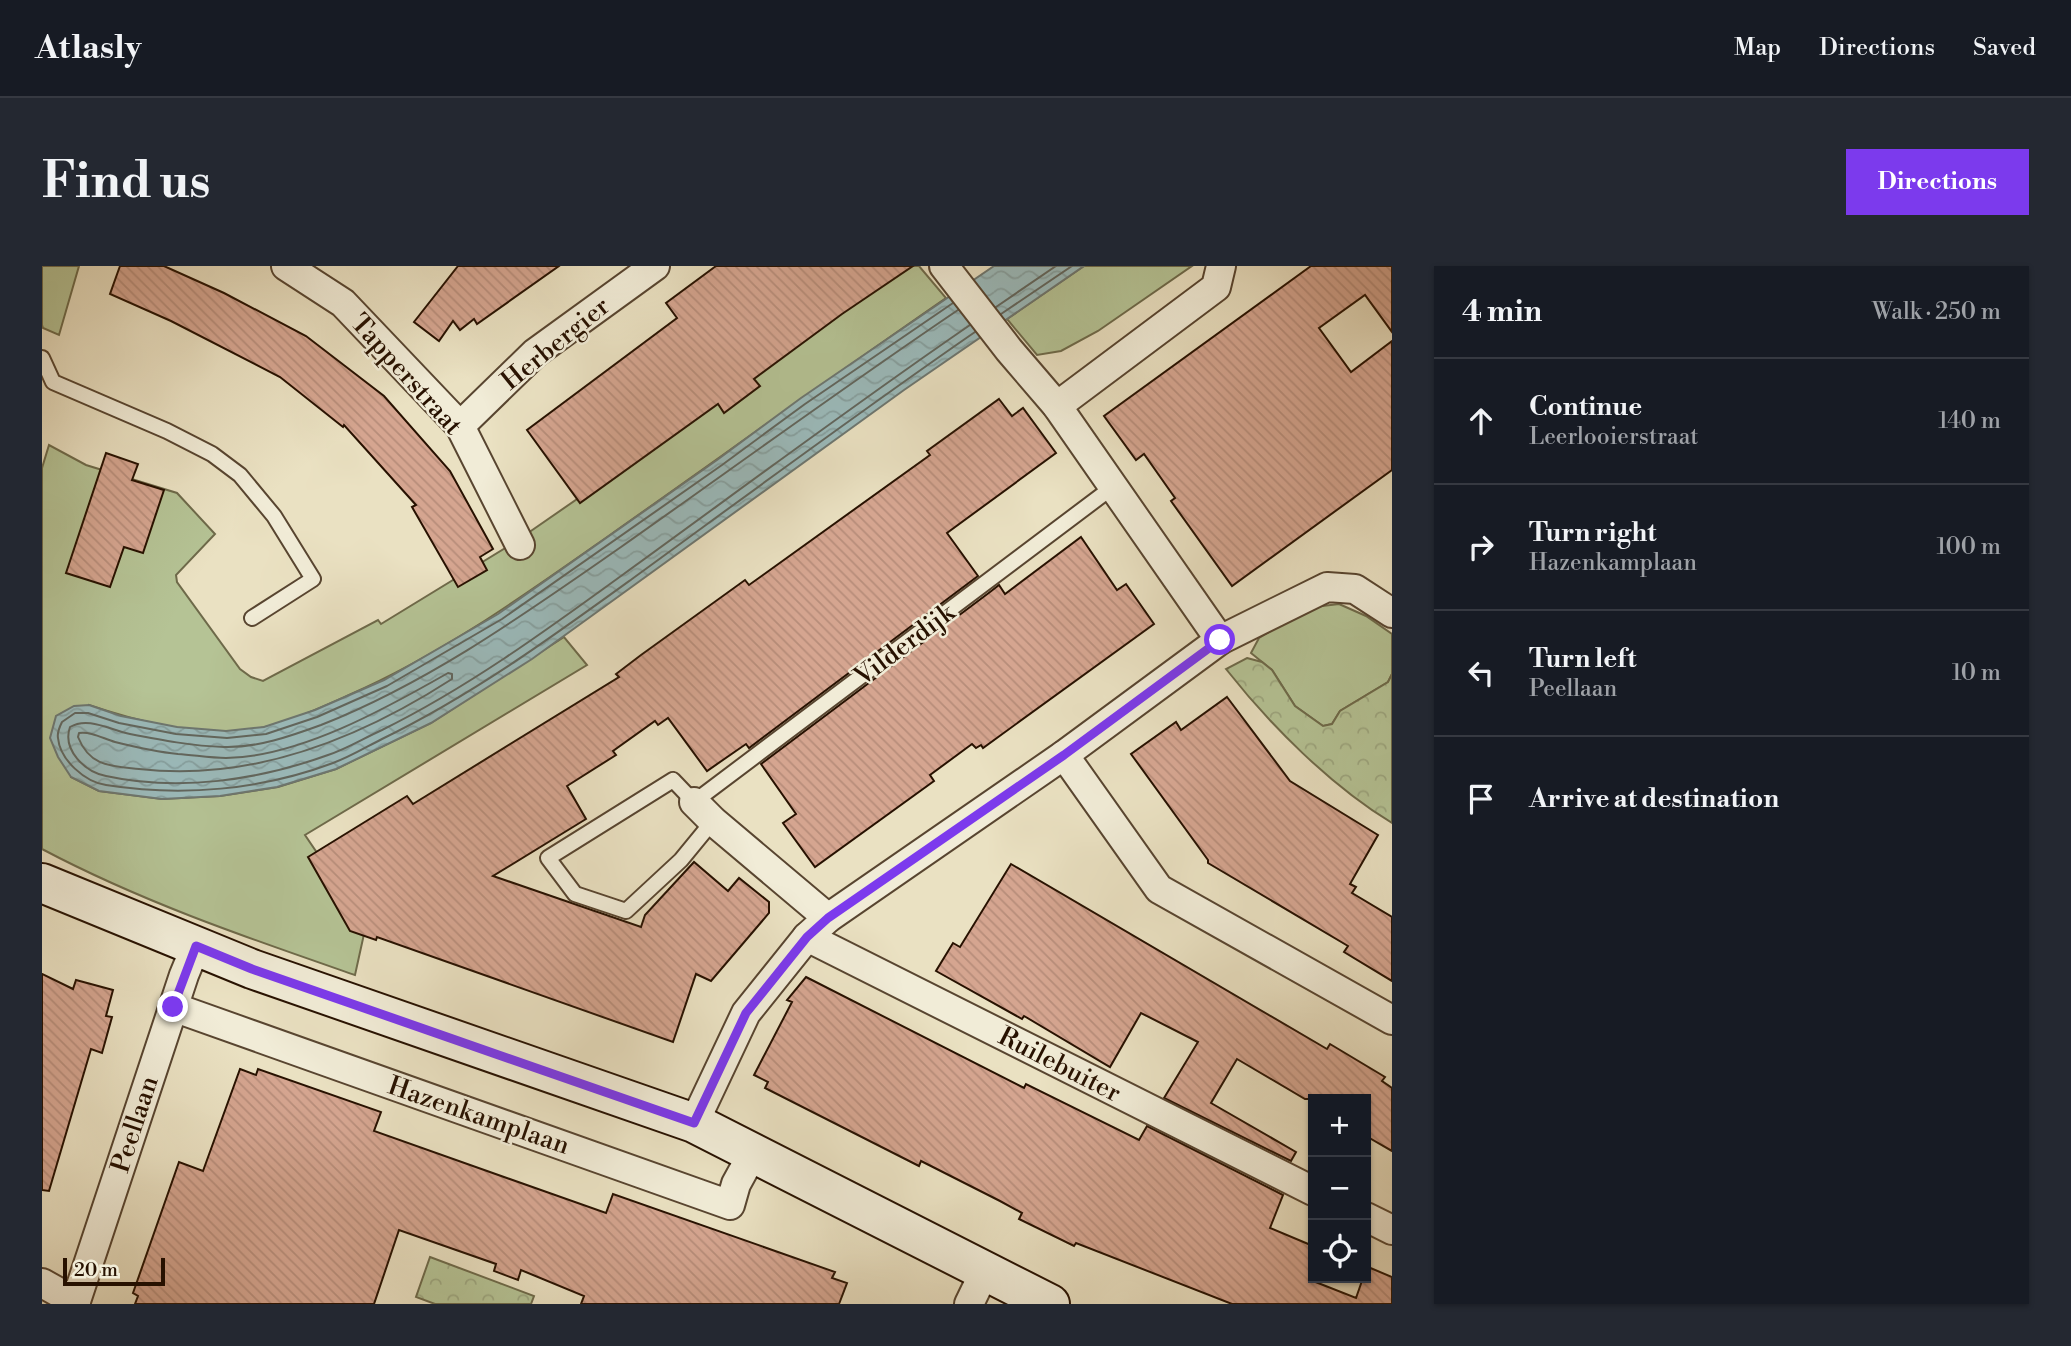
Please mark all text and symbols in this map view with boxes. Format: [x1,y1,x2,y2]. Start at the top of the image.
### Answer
text: Atlasly [35,28,141,69]
text: Map [1734,33,1781,63]
text: Directions [1819,33,1935,63]
text: Saved [1973,33,2036,63]
button: Directions [1846,149,2029,215]
text: Find us [42,152,211,213]
street label: Herbergier [495,290,616,397]
text: 4 min [1462,293,1542,331]
text: Walk · 250 m [1872,298,2001,326]
street label: Tapperstraat [344,308,469,442]
text: Continue [1529,391,1642,423]
icon: ahead [1462,402,1500,440]
text: 140 m [1938,407,2001,435]
text: Leerlooierstraat [1529,423,1699,451]
text: Turn right [1529,517,1657,549]
icon: right [1462,528,1500,566]
text: 100 m [1936,533,2001,561]
text: Hazenkamplaan [1529,549,1697,577]
street label: Vilderdijk [847,596,962,693]
route start [1204,624,1235,655]
text: Turn left [1529,643,1637,675]
icon: left [1462,654,1500,692]
text: 10 m [1952,659,2001,687]
text: Peellaan [1529,675,1617,703]
icon: arrive [1462,780,1500,818]
text: Arrive at destination [1529,783,1779,815]
route end [157,991,188,1022]
street label: Ruilebuiter [993,1020,1126,1109]
street label: Hazenkamplaan [384,1070,574,1162]
street label: Peellaan [104,1072,166,1177]
map controls [1308,1094,1371,1283]
button: + [1308,1094,1371,1157]
button: − [1308,1157,1371,1220]
button: locate [1308,1220,1371,1283]
scale bar [63,1255,164,1287]
text: 20 m [74,1258,118,1282]

